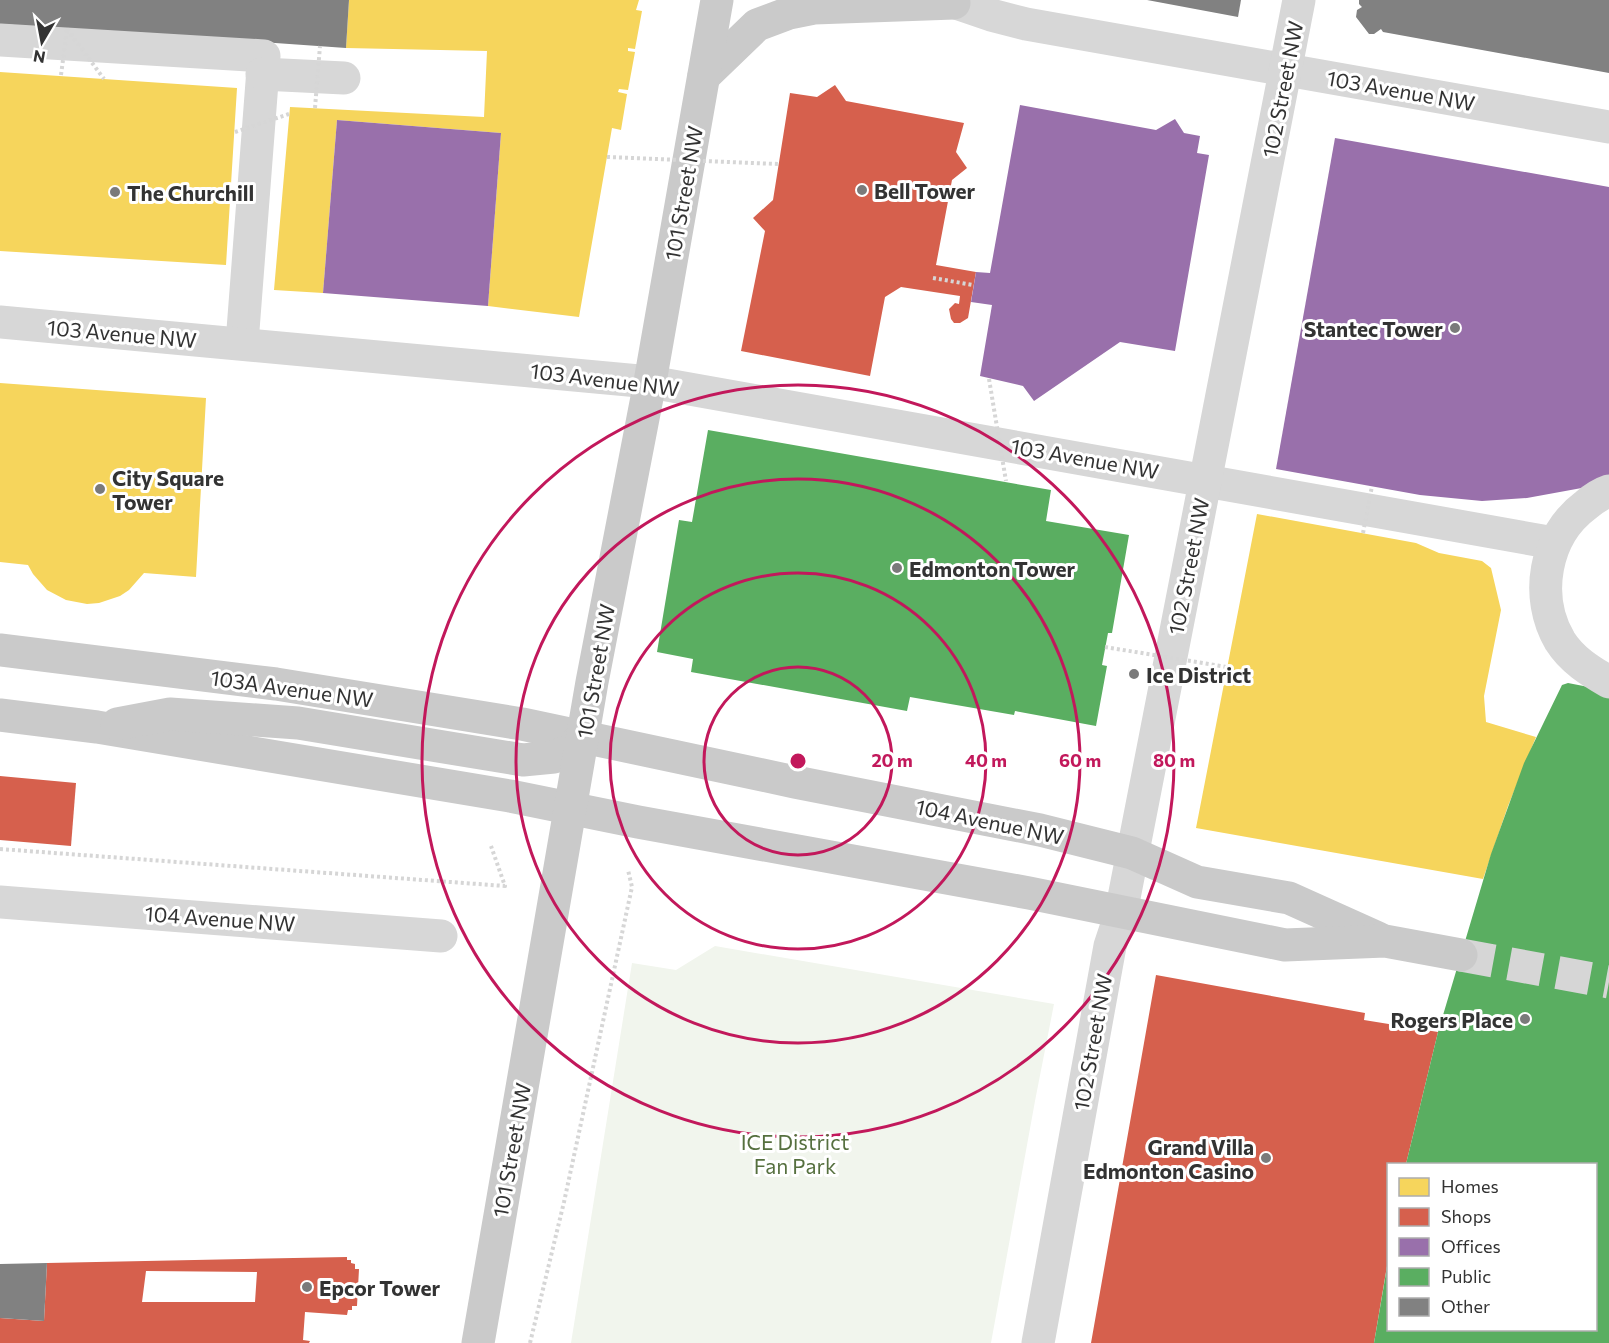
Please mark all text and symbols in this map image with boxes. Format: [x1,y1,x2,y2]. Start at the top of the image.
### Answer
north arrow [12,12,72,72]
street label: 102 Street NW [1256,18,1308,160]
text: N [32,47,47,68]
street label: 103 Avenue NW [1325,65,1477,115]
street label: 101 Street NW [659,124,707,262]
place label: Bell Tower [874,178,976,203]
place label: The Churchill [127,180,254,205]
marker: Bell Tower [855,183,869,197]
marker: The Churchill [108,185,122,199]
street label: 103 Avenue NW [46,314,198,352]
place label: Stantec Tower [1304,316,1443,341]
marker: Stantec Tower [1448,321,1462,335]
street label: 103 Avenue NW [529,357,681,401]
street label: 103 Avenue NW [1009,433,1161,483]
place label: City Square Tower [112,465,224,514]
marker: City Square Tower [93,482,107,496]
street label: 102 Street NW [1162,495,1214,637]
place label: Edmonton Tower [909,556,1075,581]
marker: Edmonton Tower [890,561,904,575]
street label: 101 Street NW [571,602,619,740]
place label: Ice District [1146,662,1251,687]
street label: 103A Avenue NW [209,664,375,712]
marker: Ice District [1127,667,1141,681]
text: 20 m [871,749,913,771]
text: 40 m [965,749,1007,771]
text: 60 m [1059,749,1101,771]
text: 80 m [1153,749,1195,771]
centre of rings [788,751,808,771]
street label: 104 Avenue NW [914,793,1066,849]
street label: 104 Avenue NW [144,900,296,936]
street label: 102 Street NW [1068,971,1116,1113]
place label: Rogers Place [1390,1007,1513,1032]
marker: Rogers Place [1518,1012,1532,1026]
street label: 101 Street NW [487,1081,535,1219]
park label: ICE District Fan Park [741,1129,849,1178]
place label: Grand Villa Edmonton Casino [1083,1134,1254,1183]
marker: Grand Villa Edmonton Casino [1259,1151,1273,1165]
legend [1387,1163,1597,1331]
text: Homes [1441,1175,1499,1197]
text: Shops [1441,1205,1491,1227]
text: Offices [1441,1235,1501,1257]
text: Public [1441,1265,1491,1287]
place label: Epcor Tower [319,1275,441,1300]
marker: Epcor Tower [300,1280,314,1294]
text: Other [1441,1295,1490,1317]

